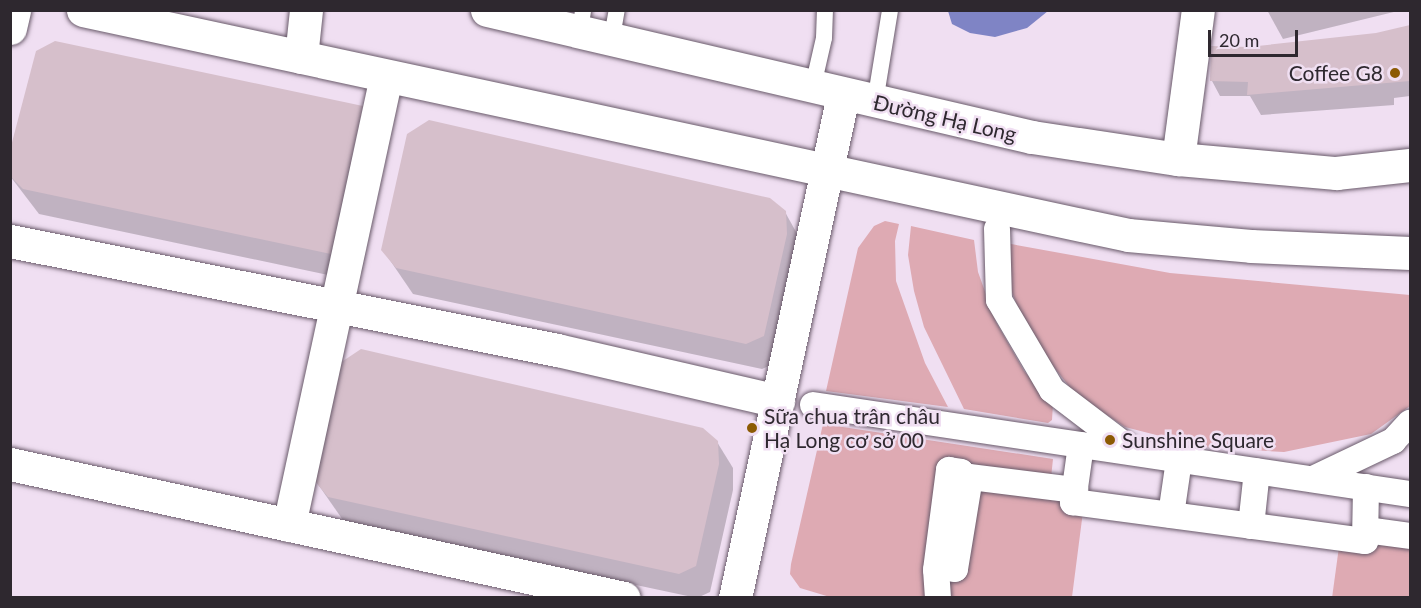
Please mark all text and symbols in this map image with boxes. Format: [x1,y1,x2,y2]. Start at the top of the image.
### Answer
scale bar [1211,18,1301,56]
text: 20 m [1219,29,1259,51]
place label: Coffee G8 [1289,60,1383,86]
marker: Coffee G8 [1388,66,1402,80]
street label: Đường Hạ Long [871,89,1019,147]
place label: Sữa chua trân châu Hạ Long cơ sở 00 [764,403,940,453]
marker: Sữa chua trân châu Hạ Long cơ sở 00 [745,421,759,435]
place label: Sunshine Square [1122,427,1274,453]
marker: Sunshine Square [1103,433,1117,447]

